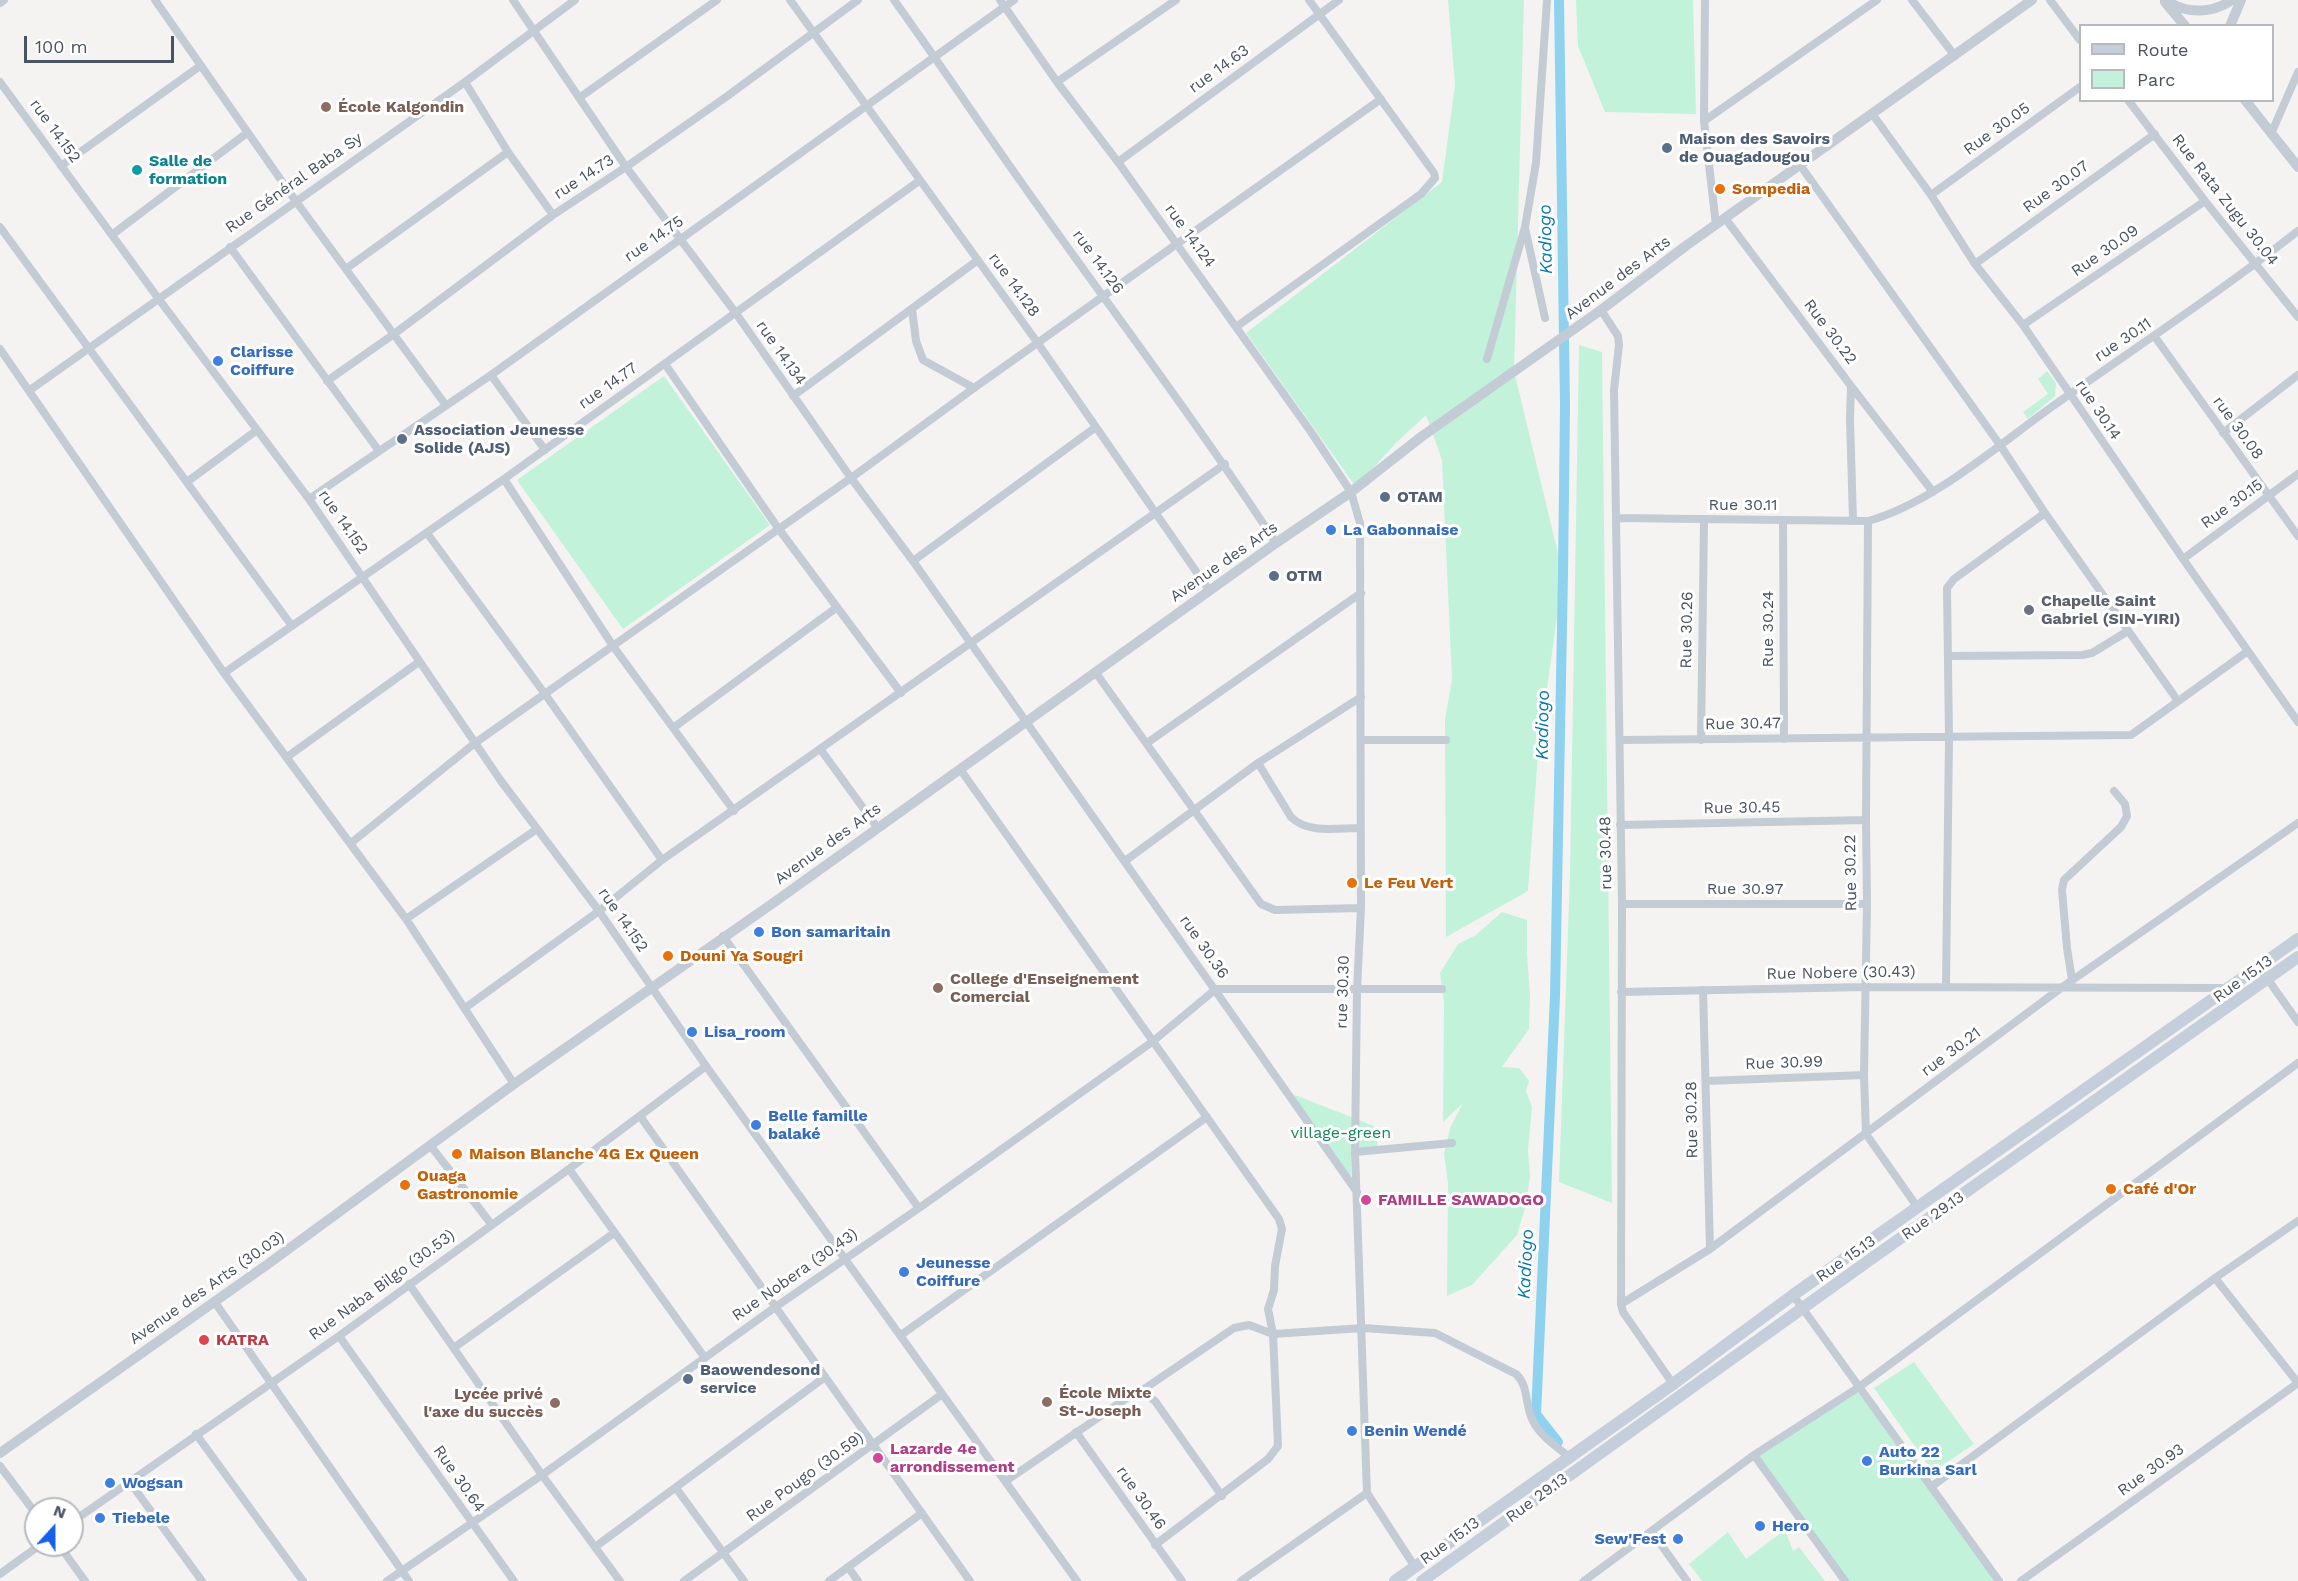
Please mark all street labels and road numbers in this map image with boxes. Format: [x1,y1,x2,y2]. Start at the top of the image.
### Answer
street label: rue 14.63 [1185,41,1253,97]
street label: rue 14.152 [25,95,85,167]
street label: Rue 30.05 [1960,99,2034,159]
street label: Rue Général Baba Sy [222,128,366,238]
street label: Rue Rata Zugu 30.04 [2168,130,2282,270]
street label: rue 14.73 [550,150,618,204]
street label: Rue 30.07 [2019,157,2093,217]
street label: rue 14.124 [1160,200,1220,272]
street label: rue 14.75 [621,212,687,266]
street label: Rue 30.09 [2068,221,2142,281]
street label: rue 14.126 [1068,226,1128,298]
street label: Avenue des Arts [1562,232,1674,324]
street label: rue 14.128 [984,249,1044,321]
street label: Rue 30.22 [1799,296,1861,368]
street label: rue 30.11 [2091,314,2155,366]
street label: rue 14.134 [752,317,810,389]
street label: rue 14.77 [575,359,641,413]
street label: rue 30.14 [2071,376,2125,444]
street label: rue 30.08 [2209,393,2267,463]
street label: Rue 30.15 [2197,475,2267,533]
street label: rue 14.152 [314,486,372,558]
street label: Rue 30.11 [1709,495,1777,515]
street label: Avenue des Arts [1167,518,1281,606]
street label: Rue 30.26 [1677,591,1697,669]
street label: Rue 30.24 [1758,591,1778,667]
street label: Rue 30.47 [1705,714,1781,734]
street label: Rue 30.45 [1703,798,1781,818]
street label: Avenue des Arts [771,799,885,889]
street label: rue 30.48 [1596,816,1616,890]
street label: Rue 30.22 [1841,834,1861,912]
street label: Rue 30.97 [1707,879,1783,899]
street label: rue 14.152 [594,884,652,956]
street label: rue 30.36 [1175,911,1233,983]
street label: Rue 15.13 [2210,951,2276,1007]
street label: rue 30.30 [1332,955,1354,1029]
street label: Rue Nobere (30.43) [1766,962,1916,984]
street label: rue 30.21 [1917,1023,1985,1081]
street label: Rue 30.99 [1745,1052,1823,1074]
street label: Rue 30.28 [1682,1081,1702,1159]
street label: Rue 29.13 [1898,1188,1968,1244]
street label: Rue Nobera (30.43) [729,1224,861,1326]
street label: Rue Naba Bilgo (30.53) [305,1226,459,1344]
street label: Avenue des Arts (30.03) [126,1227,288,1349]
street label: Rue 15.13 [1812,1231,1880,1287]
street label: Rue Pougo (30.59) [743,1428,867,1526]
street label: Rue 30.93 [2114,1440,2188,1500]
street label: Rue 30.64 [429,1442,489,1516]
street label: rue 30.46 [1112,1462,1170,1534]
street label: Rue 29.13 [1502,1469,1572,1527]
street label: Rue 15.13 [1417,1513,1483,1569]

